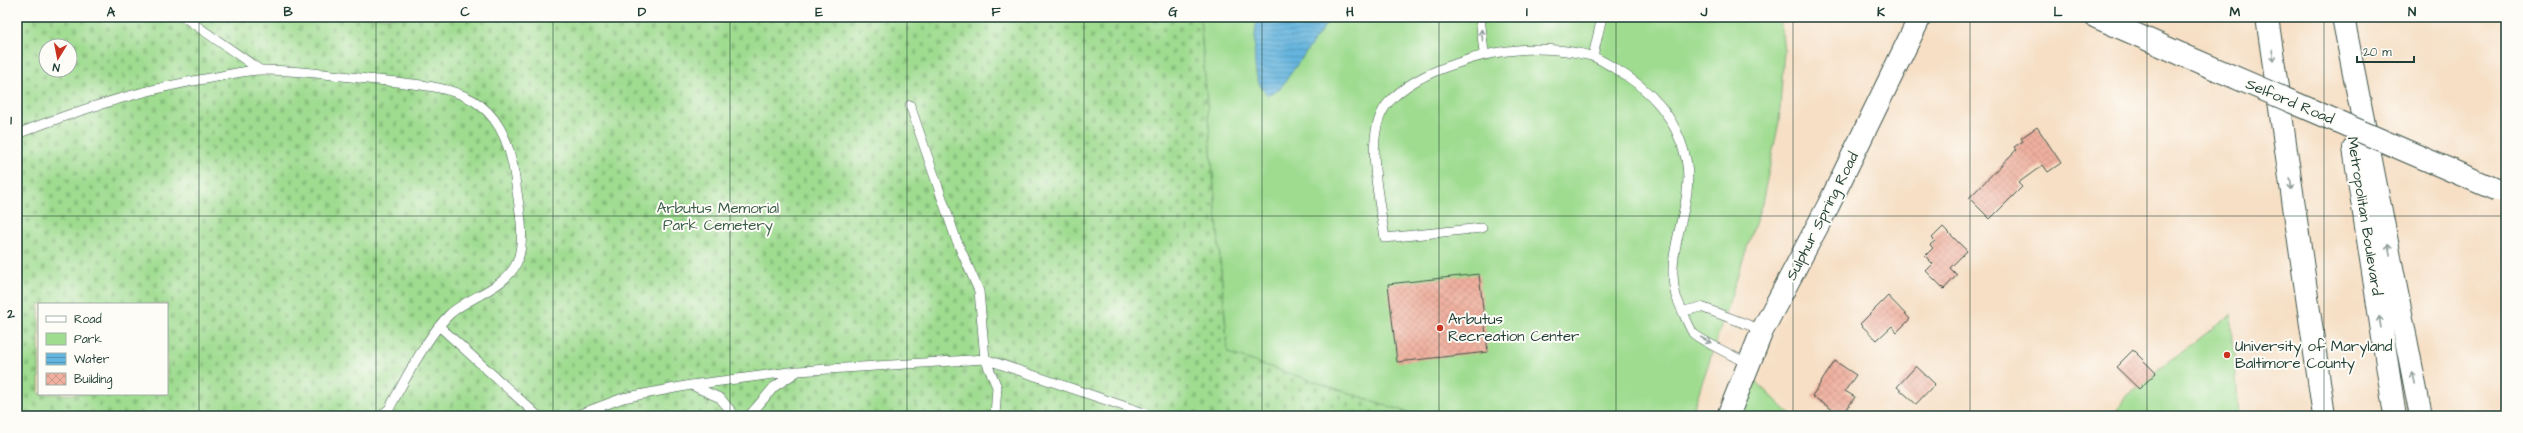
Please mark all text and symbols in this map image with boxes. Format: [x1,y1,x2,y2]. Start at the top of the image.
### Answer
text: A [107,3,116,21]
text: B [283,3,293,21]
text: C [460,3,470,21]
text: D [638,3,647,21]
text: E [815,3,823,21]
text: F [991,3,1001,21]
text: G [1168,3,1178,21]
text: H [1346,3,1354,21]
text: I [1526,3,1528,21]
text: J [1700,3,1708,21]
text: K [1877,3,1885,21]
text: L [2053,3,2063,21]
text: M [2230,3,2241,21]
text: N [2408,3,2416,21]
one-way arrow [1478,29,1486,42]
north arrow [38,38,78,78]
scale bar [2357,38,2414,64]
text: 20 m [2363,44,2392,61]
one-way arrow [2269,49,2277,62]
text: N [52,59,61,75]
street label: Selford Road [2242,73,2337,130]
text: 1 [10,111,12,129]
street label: Metropolitan Boulevard [2342,135,2387,297]
street label: Sulphur Spring Road [1781,148,1865,285]
one-way arrow [2287,177,2295,190]
park label: Arbutus Memorial Park Cemetery [657,198,779,237]
one-way arrow [2384,244,2392,257]
legend [38,303,168,395]
text: 2 [6,305,15,323]
place label: Arbutus Recreation Center [1448,309,1579,347]
text: Road [74,311,102,328]
one-way arrow [2376,316,2384,329]
marker: Arbutus Recreation Center [1435,323,1445,333]
text: Park [74,331,102,348]
place label: University of Maryland Baltimore County [2235,336,2393,375]
one-way arrow [1700,337,1712,345]
marker: University of Maryland Baltimore County [2222,350,2232,360]
text: Water [74,351,110,368]
text: Building [74,371,112,389]
one-way arrow [2409,372,2417,385]

